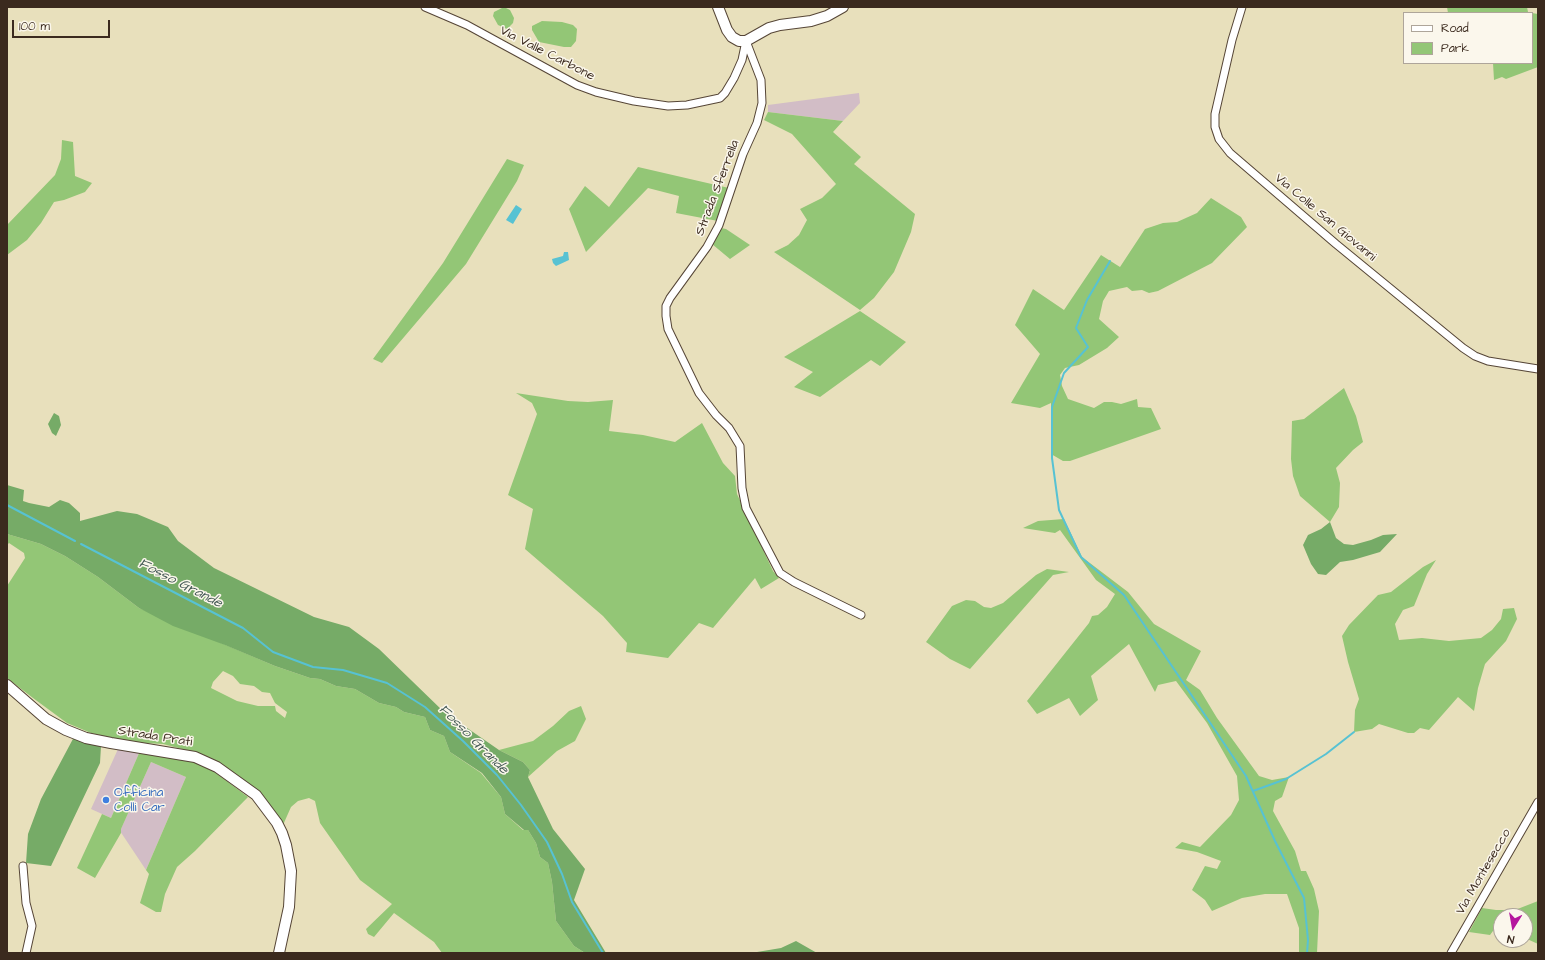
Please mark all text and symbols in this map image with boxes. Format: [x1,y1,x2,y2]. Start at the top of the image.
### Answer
scale bar [14,12,112,38]
legend [1403,12,1533,64]
text: 100 m [19,18,50,35]
text: Road [1441,20,1469,37]
street label: Via Valle Carbone [497,23,597,85]
text: Park [1441,40,1469,57]
street label: Strada Sferrella [693,138,743,238]
street label: Via Colle San Giovanni [1271,171,1379,265]
water label: Fosso Grande [135,556,225,612]
water label: Fosso Grande [435,702,511,778]
street label: Strada Prati [117,723,193,751]
place label: Officina Colli Car [114,785,165,816]
marker: Officina Colli Car [101,795,111,805]
street label: Via Montesecco [1453,826,1515,918]
north arrow [1493,908,1533,948]
text: N [1506,931,1516,947]

